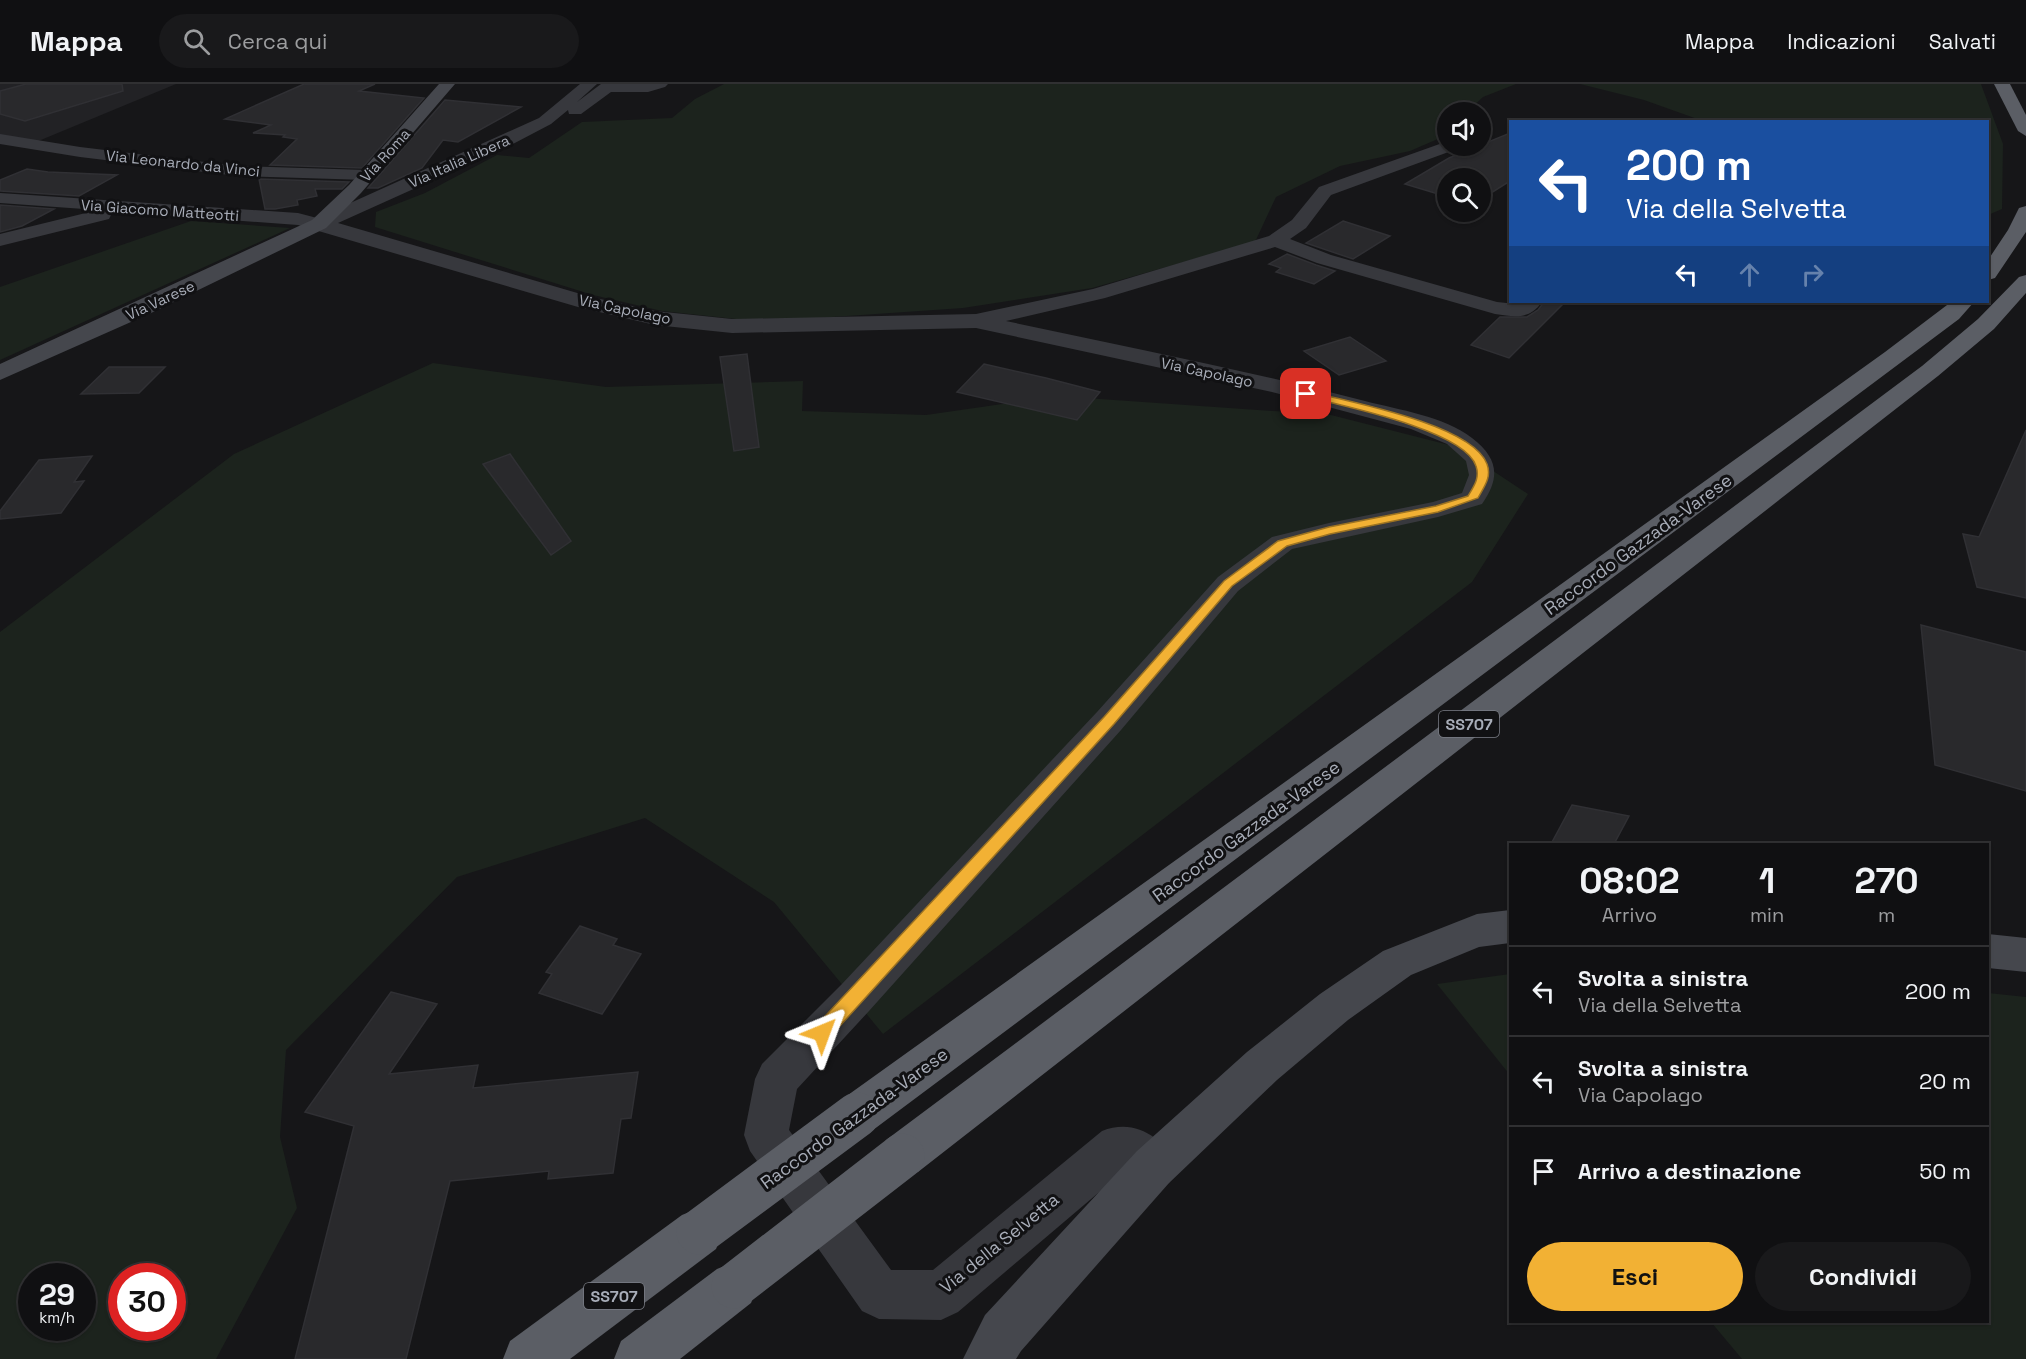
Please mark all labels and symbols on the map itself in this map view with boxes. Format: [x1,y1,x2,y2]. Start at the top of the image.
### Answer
street label: Via Roma [356,124,414,186]
street label: Via Italia Libera [405,130,513,192]
street label: Via Leonardo da Vinci [105,145,261,181]
street label: Via Giacomo Matteotti [80,195,240,225]
street label: Via Varese [123,276,198,324]
street label: Via Capolago [577,290,673,328]
street label: Via Capolago [1159,353,1255,391]
pin [1280,368,1331,419]
street label: Raccordo Gazzada-Varese [1540,468,1736,620]
road number: SS707 [1439,711,1499,737]
street label: Raccordo Gazzada-Varese [1148,755,1344,907]
position arrow [790,1001,854,1065]
street label: Raccordo Gazzada-Varese [756,1042,952,1194]
street label: Via della Selvetta [935,1188,1063,1298]
speed limit sign: 30 [108,1263,186,1341]
road number: SS707 [584,1283,644,1309]

